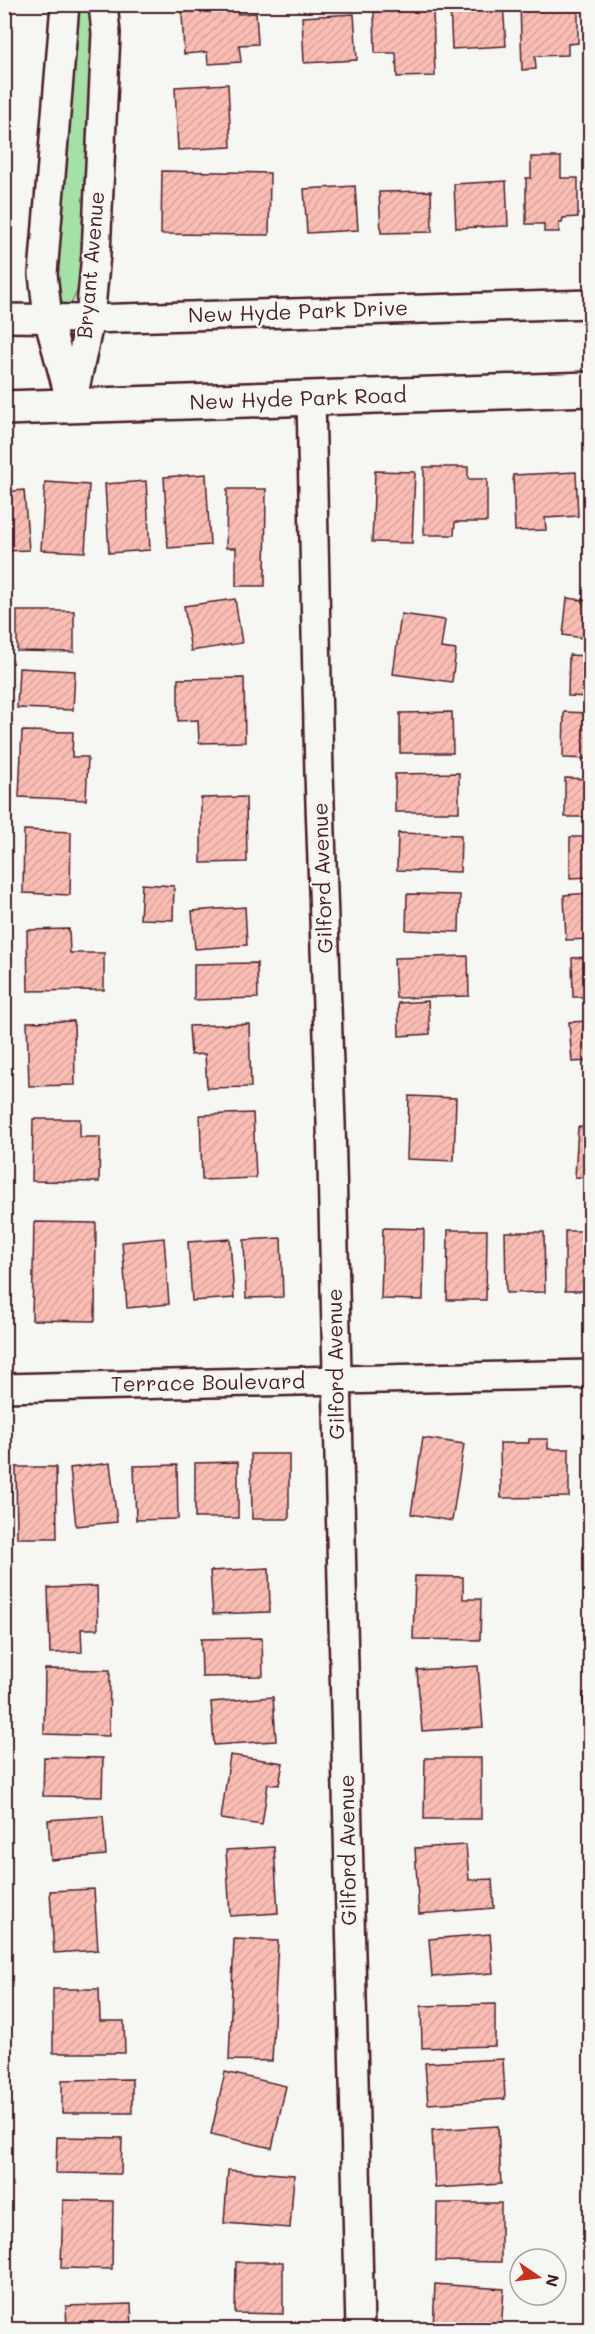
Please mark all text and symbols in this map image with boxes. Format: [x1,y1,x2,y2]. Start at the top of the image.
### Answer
street label: Bryant Avenue [70,190,109,340]
street label: New Hyde Park Drive [187,293,409,328]
street label: New Hyde Park Road [189,380,407,415]
street label: Gilford Avenue [305,802,338,954]
street label: Gilford Avenue [320,1288,349,1440]
street label: Terrace Boulevard [111,1366,305,1397]
street label: Gilford Avenue [332,1774,361,1926]
north arrow [508,2247,568,2307]
text: N [541,2272,565,2289]

